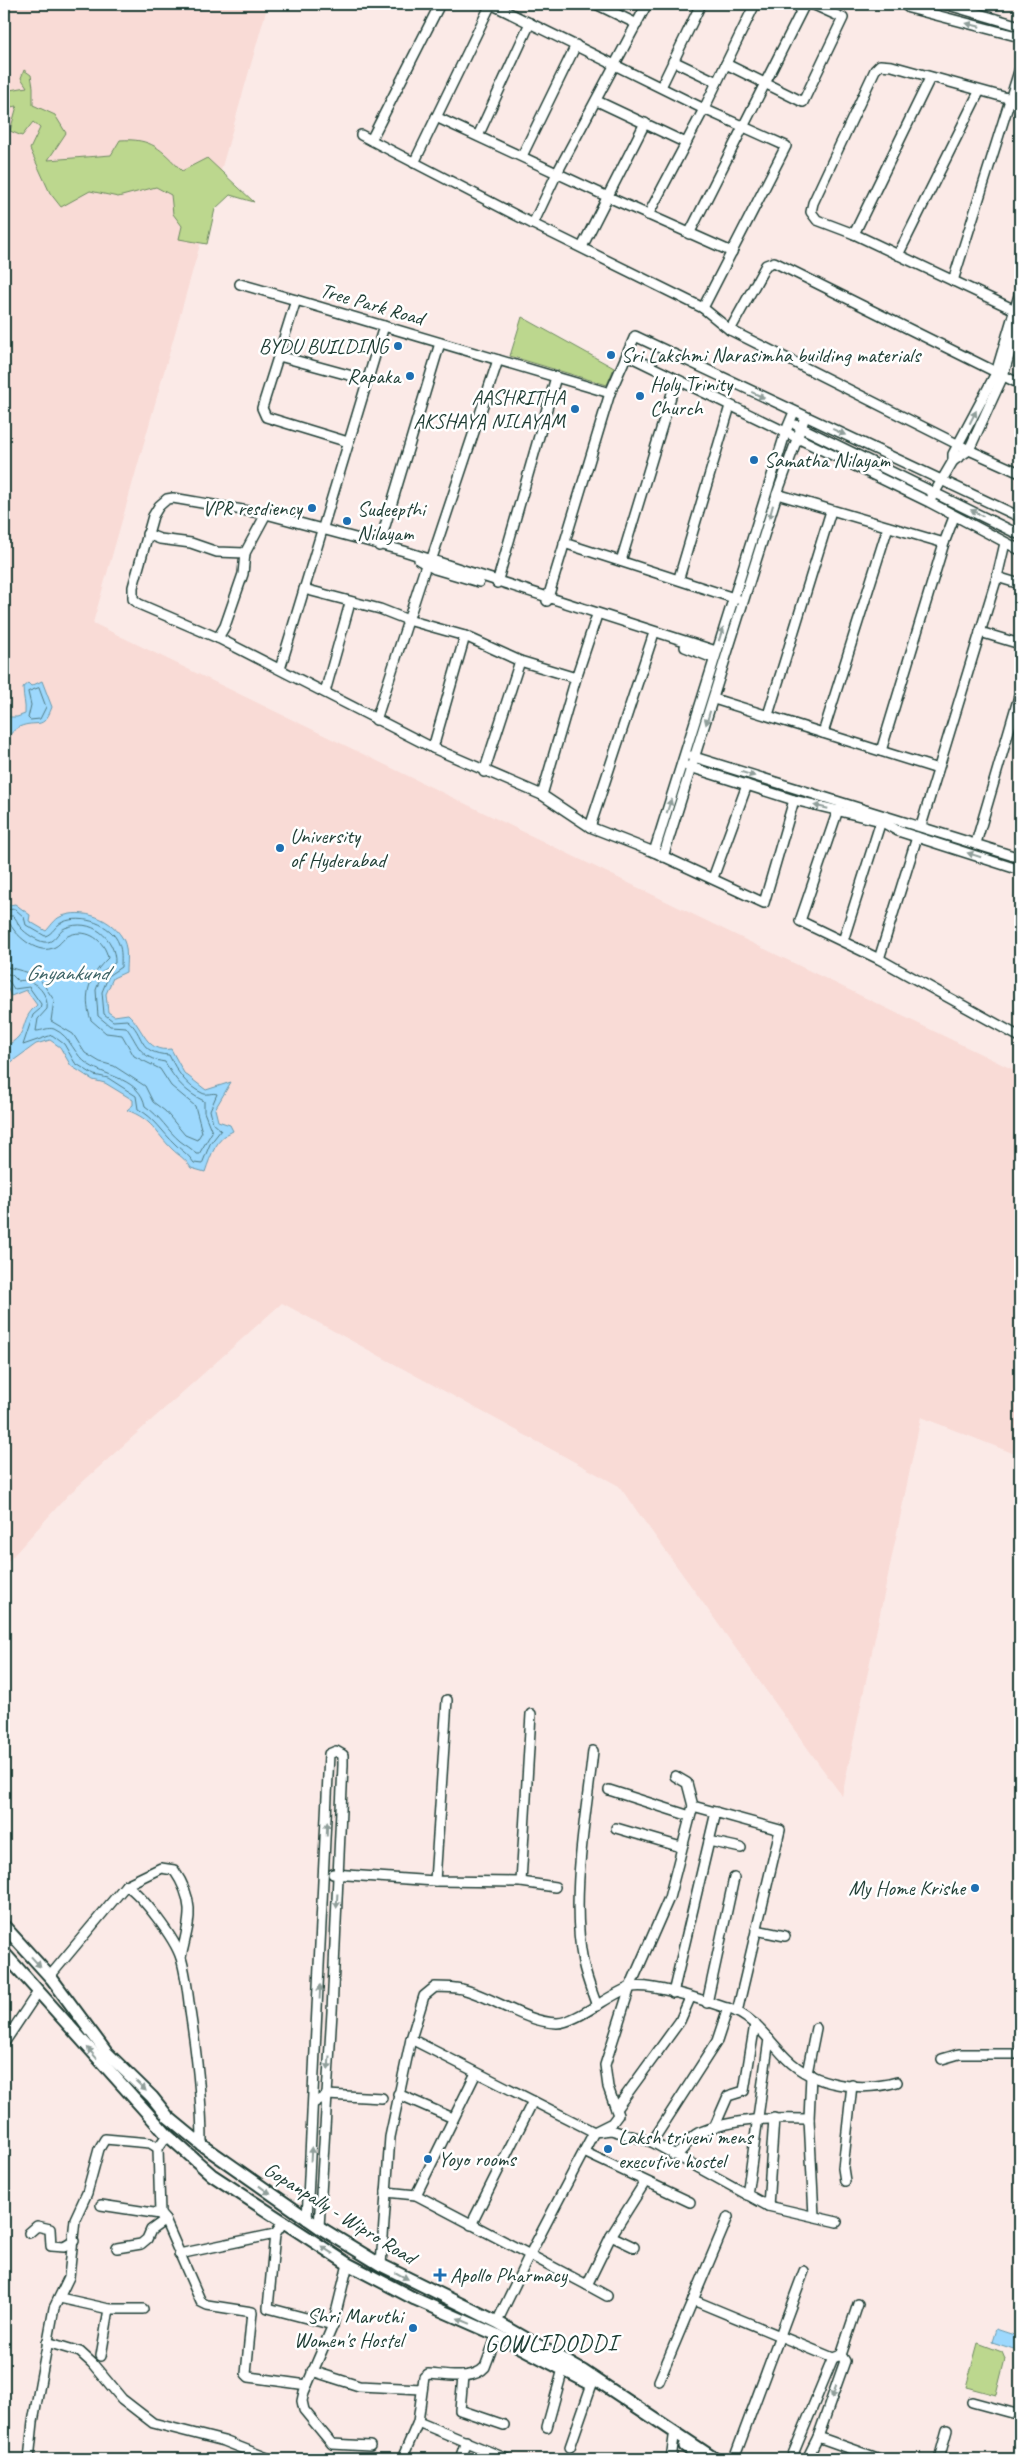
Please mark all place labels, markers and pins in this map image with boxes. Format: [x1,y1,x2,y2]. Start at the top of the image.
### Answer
place label: BYDU BUILDING [259,333,391,359]
marker: BYDU BUILDING [392,340,404,352]
place label: Sri Lakshmi Narasimha building materials [621,342,922,368]
marker: Sri Lakshmi Narasimha building materials [605,349,617,361]
place label: Rapaka [347,363,402,389]
marker: Rapaka [404,370,416,382]
place label: Holy Trinity Church [650,371,734,421]
place label: AASHRITHA AKSHAYA NILAYAM [413,384,567,434]
marker: Holy Trinity Church [634,390,646,402]
marker: AASHRITHA AKSHAYA NILAYAM [569,403,581,415]
place label: Samatha Nilayam [764,447,891,473]
marker: Samatha Nilayam [748,454,760,466]
place label: VPR resdiency [202,495,304,521]
place label: Sudeepthi Nilayam [357,496,428,546]
marker: VPR resdiency [306,502,318,514]
marker: Sudeepthi Nilayam [341,515,353,527]
place label: University of Hyderabad [290,823,388,873]
marker: University of Hyderabad [274,842,286,854]
place label: My Home Krishe [848,1875,967,1901]
marker: My Home Krishe [969,1882,981,1894]
place label: Laksh triveni mens executive hostel [618,2124,754,2174]
marker: Laksh triveni mens executive hostel [602,2143,614,2155]
place label: Yoyo rooms [438,2146,517,2172]
marker: Yoyo rooms [422,2153,434,2165]
place label: Apollo Pharmacy [450,2262,569,2288]
marker: Apollo Pharmacy [434,2269,446,2281]
place label: Shri Maruthi Women's Hostel [294,2303,406,2353]
marker: Shri Maruthi Women's Hostel [407,2322,419,2334]

